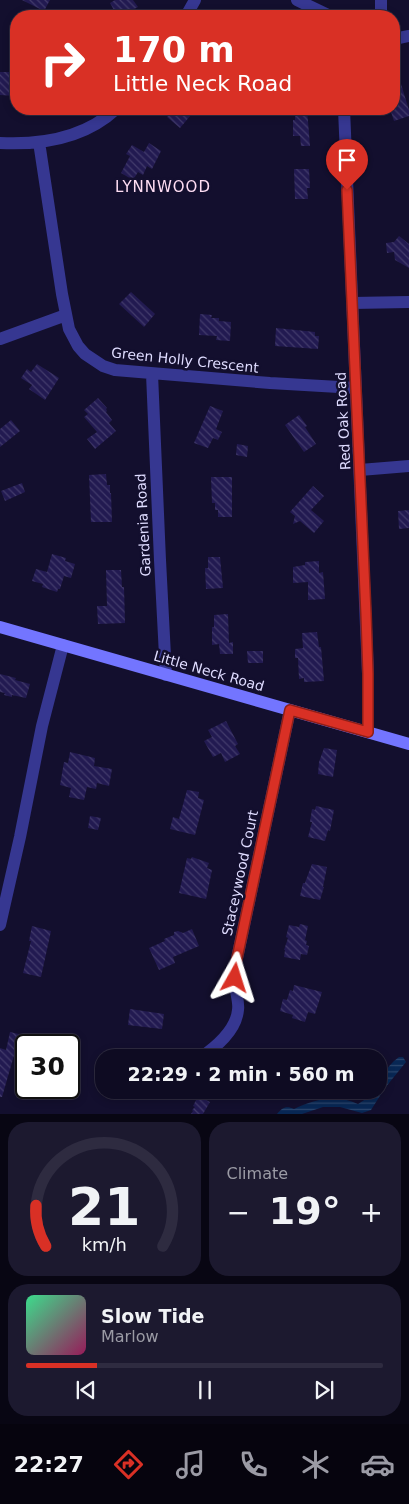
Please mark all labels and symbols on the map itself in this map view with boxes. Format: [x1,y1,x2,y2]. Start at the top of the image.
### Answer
pin [326,139,368,190]
district label: LYNNWOOD [115,178,211,196]
street label: Green Holly Crescent [110,344,260,376]
street label: Red Oak Road [332,371,354,471]
street label: Gardenia Road [132,473,154,577]
street label: Little Neck Road [152,648,266,694]
street label: Staceywood Court [219,808,261,937]
position arrow [208,951,260,1003]
speed limit sign: 30 [15,1034,80,1099]

